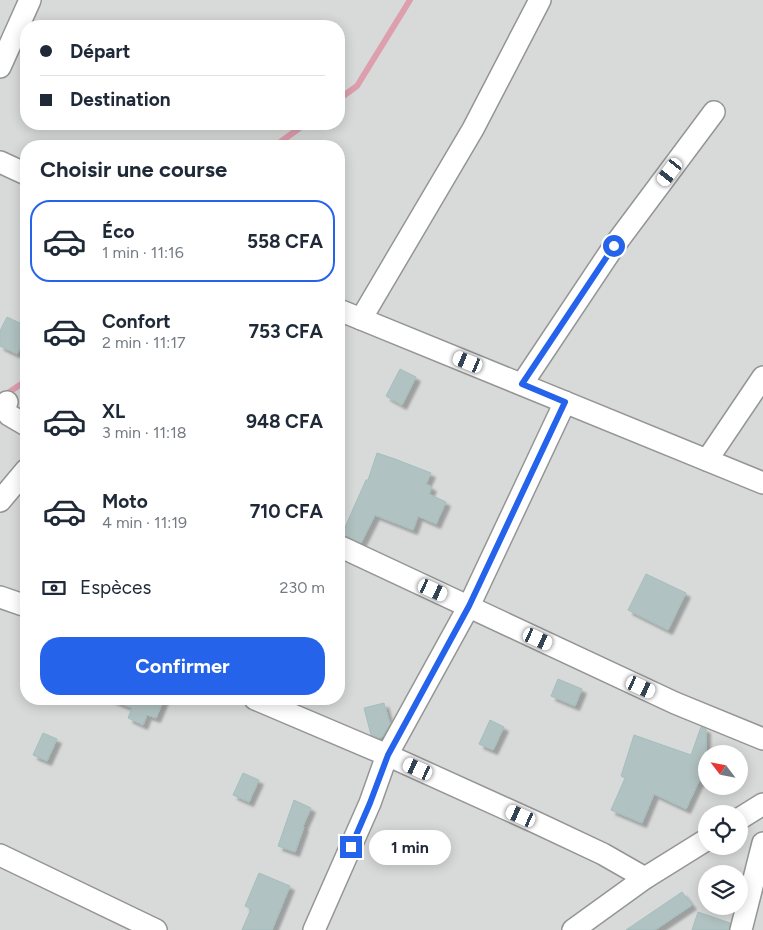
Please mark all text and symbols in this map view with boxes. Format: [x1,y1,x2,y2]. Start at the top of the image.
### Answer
text: Départ [70,40,130,63]
text: Destination [70,88,171,111]
text: Choisir une course [40,156,227,183]
car [654,156,685,188]
icon: car [42,219,87,264]
text: Éco [102,220,135,243]
text: 558 CFA [247,230,323,253]
route start [603,235,625,257]
text: 1 min · 11:16 [102,243,184,262]
icon: car [42,309,87,354]
text: Confort [102,310,171,333]
text: 753 CFA [248,320,323,343]
text: 2 min · 11:17 [102,333,186,352]
car [451,349,484,375]
icon: car [42,399,87,444]
text: XL [102,400,125,423]
text: 948 CFA [246,410,323,433]
text: 3 min · 11:18 [102,423,187,442]
icon: car [42,489,87,534]
text: Moto [102,490,148,513]
text: 710 CFA [250,500,323,523]
text: 4 min · 11:19 [102,513,187,532]
icon: cash [40,574,68,602]
text: Espèces [80,576,151,599]
car [416,577,449,603]
text: 230 m [280,578,325,597]
car [521,626,554,652]
button: Confirmer [40,637,325,695]
car [624,674,657,700]
north arrow [698,745,748,795]
map controls [698,745,748,915]
car [401,756,434,782]
car [504,803,537,829]
button: locate [698,805,748,855]
callout: 1 min [368,830,451,864]
route end [340,836,362,858]
text: 1 min [391,838,429,857]
button: layers [698,865,748,915]

